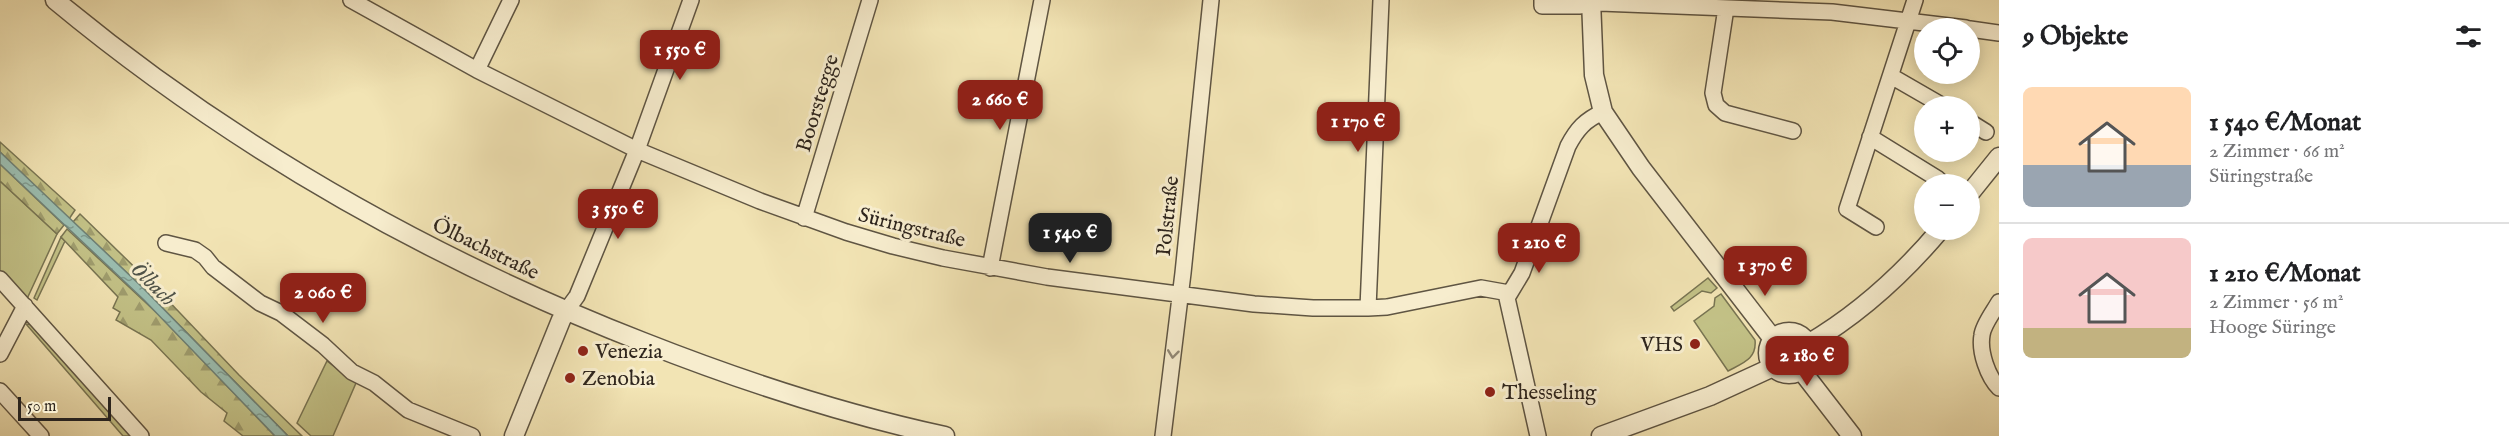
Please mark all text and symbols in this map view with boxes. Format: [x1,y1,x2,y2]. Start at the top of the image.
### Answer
map controls [1914,18,1980,240]
button: locate [1914,18,1980,84]
text: 9 Objekte [2023,20,2128,53]
icon: filters [2452,20,2485,53]
pin: 1 550 € [625,30,735,81]
text: 1 550 € [654,37,706,62]
street label: Boorstegge [791,51,846,156]
pin: 2 660 € [945,80,1055,131]
text: 2 660 € [972,87,1028,112]
button: + [1914,96,1980,162]
pin: 1 170 € [1303,102,1413,153]
text: 1 540 €/Monat [2209,106,2361,139]
text: 1 170 € [1331,109,1385,134]
icon: home [2071,111,2143,183]
text: 2 Zimmer · 66 m² [2209,139,2345,164]
text: Süringstraße [2209,164,2313,189]
street label: Polstraße [1151,174,1186,258]
button: − [1914,174,1980,240]
pin: 3 550 € [563,189,673,240]
text: 3 550 € [592,196,644,221]
street label: Süringstraße [855,202,968,255]
street label: Ölbachstraße [428,212,543,287]
pin: 1 540 € [1015,213,1125,264]
text: 1 540 € [1043,220,1097,245]
pin: 1 210 € [1484,223,1594,274]
text: 1 210 € [1512,230,1566,255]
pin: 1 370 € [1710,246,1820,297]
text: 1 370 € [1738,253,1792,278]
water label: Ölbach [124,256,181,313]
text: 1 210 €/Monat [2209,257,2361,290]
icon: home [2071,262,2143,334]
pin: 2 060 € [268,273,378,324]
text: 2 060 € [294,280,352,305]
text: 2 Zimmer · 56 m² [2209,290,2344,315]
text: Hooge Süringe [2209,315,2336,340]
place label: VHS [1639,332,1683,359]
pin: 2 180 € [1752,336,1862,387]
marker: VHS [1688,337,1702,351]
place label: Venezia [594,339,663,366]
text: 2 180 € [1780,343,1834,368]
marker: Venezia [576,344,590,358]
one-way arrow [1167,349,1179,358]
place label: Zenobia [582,366,656,393]
marker: Zenobia [563,371,577,385]
place label: Thesseling [1502,380,1597,407]
marker: Thesseling [1483,385,1497,399]
scale bar [18,394,111,422]
text: 50 m [27,397,56,417]

